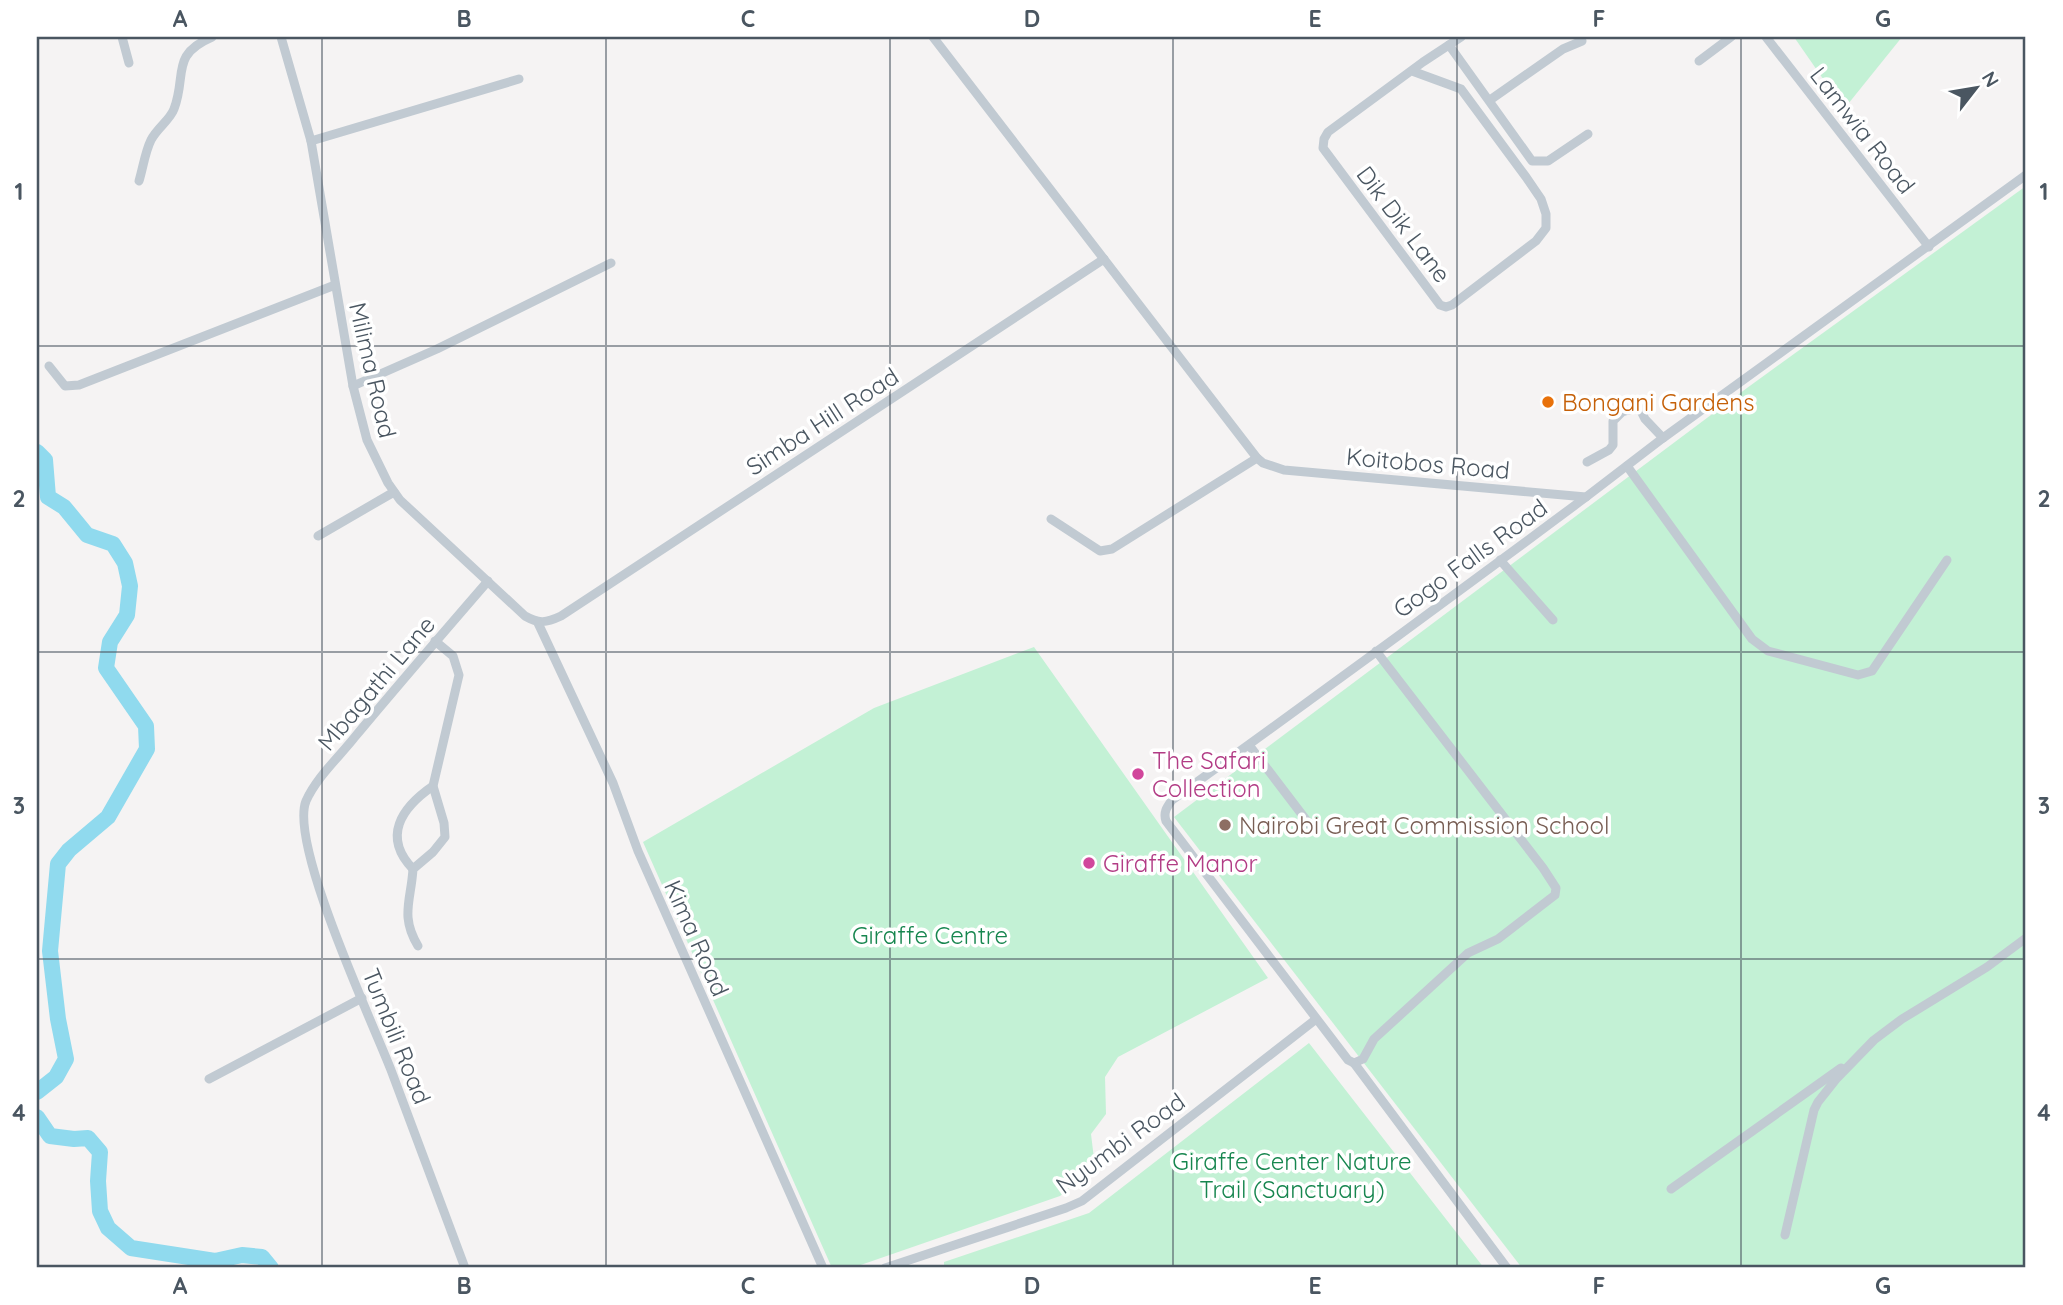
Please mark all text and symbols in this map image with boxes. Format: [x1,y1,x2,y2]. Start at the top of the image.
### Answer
text: A [173,4,188,33]
text: B [456,4,472,33]
text: C [741,4,755,33]
text: D [1024,4,1040,33]
text: E [1308,4,1322,33]
text: F [1593,4,1605,33]
text: G [1875,4,1891,33]
north arrow [1940,52,2010,122]
street label: Lamwia Road [1804,60,1922,200]
text: N [1977,67,2004,91]
street label: Dik Dik Lane [1350,160,1458,288]
text: 1 [15,177,23,206]
text: 1 [2040,177,2048,206]
street label: Milima Road [343,299,403,441]
street label: Simba Hill Road [740,361,904,481]
place label: Bongani Gardens [1562,387,1754,417]
marker: Bongani Gardens [1540,394,1556,410]
street label: Koitobos Road [1345,441,1511,485]
text: 2 [12,484,26,513]
text: 2 [2037,484,2051,513]
street label: Gogo Falls Road [1387,492,1553,624]
street label: Mbagathi Lane [311,610,441,756]
place label: The Safari Collection [1152,745,1266,803]
marker: The Safari Collection [1130,766,1146,782]
text: 3 [13,791,25,820]
text: 3 [2038,791,2050,820]
place label: Nairobi Great Commission School [1239,810,1610,840]
marker: Nairobi Great Commission School [1217,817,1233,833]
place label: Giraffe Manor [1103,848,1258,878]
marker: Giraffe Manor [1081,855,1097,871]
street label: Kima Road [658,875,736,1001]
park label: Giraffe Centre [852,920,1008,950]
street label: Tumbili Road [356,964,438,1108]
street label: Nyumbi Road [1050,1086,1190,1200]
text: 4 [12,1098,26,1127]
text: 4 [2037,1098,2051,1127]
park label: Giraffe Center Nature Trail (Sanctuary) [1172,1146,1412,1204]
text: A [173,1271,188,1300]
text: B [456,1271,472,1300]
text: C [741,1271,755,1300]
text: D [1024,1271,1040,1300]
text: E [1308,1271,1322,1300]
text: F [1593,1271,1605,1300]
text: G [1875,1271,1891,1300]

